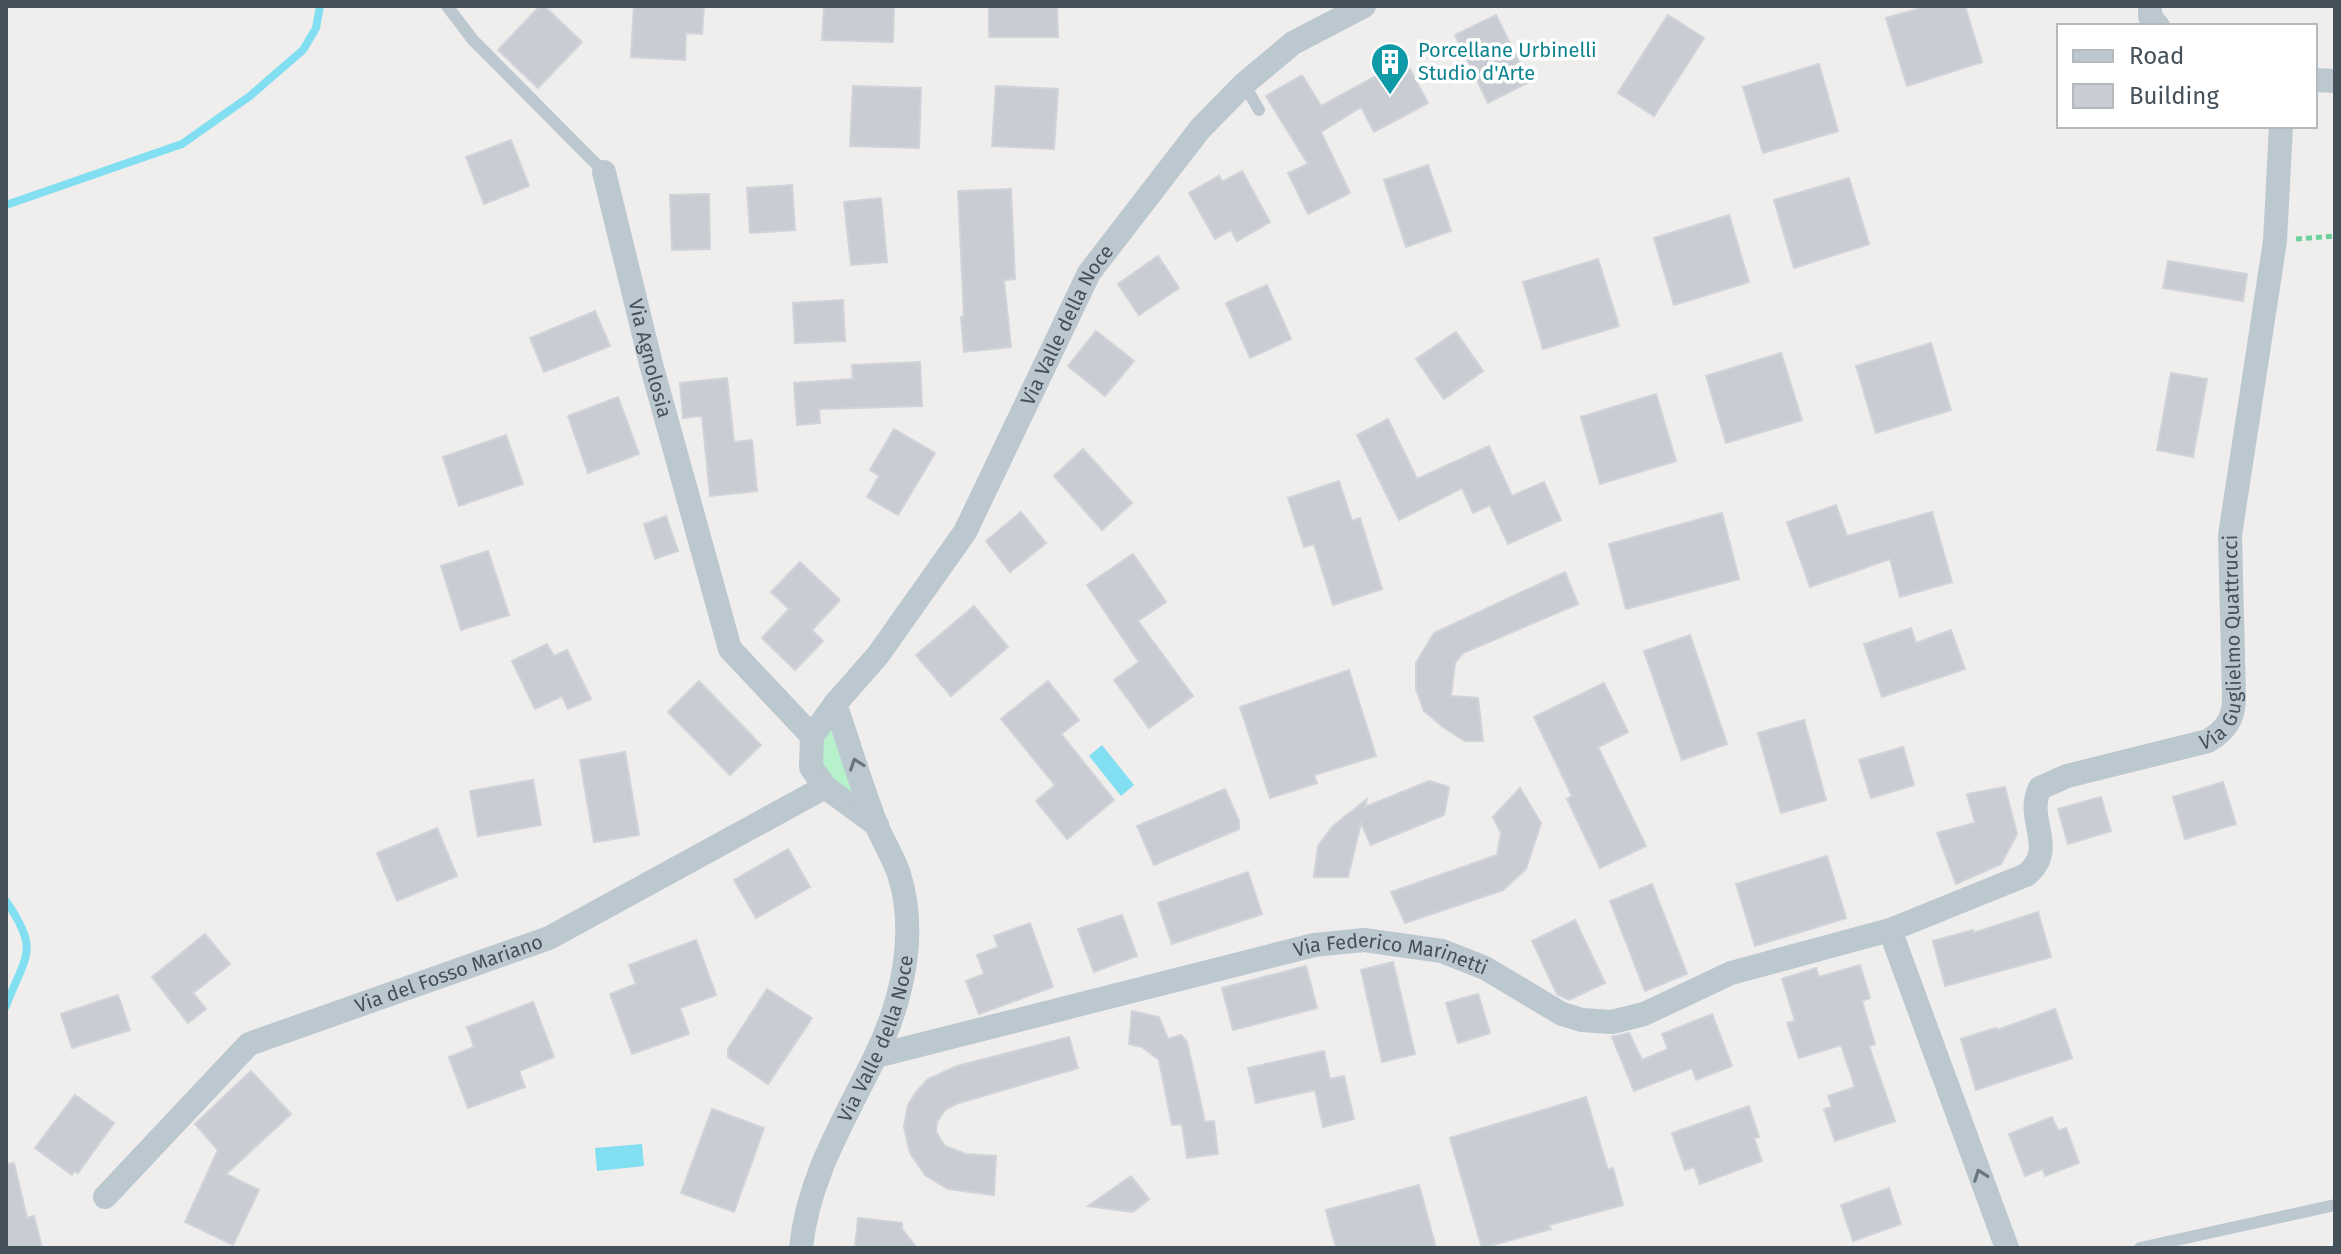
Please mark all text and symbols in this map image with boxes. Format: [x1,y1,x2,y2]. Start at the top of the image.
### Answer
legend [2057,24,2317,128]
place label: Porcellane Urbinelli Studio d'Arte [1418,38,1597,85]
building icon: Porcellane Urbinelli Studio d'Arte [1369,41,1411,96]
text: Road [2129,42,2184,70]
text: Building [2129,82,2219,110]
street label: Via Valle della Noce [1015,240,1119,409]
street label: Via Agnolosia [624,297,677,420]
street label: Via Guglielmo Quattrucci [2197,535,2246,755]
one-way arrow [849,758,865,772]
street label: Via Federico Marinetti [1291,928,1491,980]
street label: Via del Fosso Mariano [352,929,546,1018]
street label: Via Valle della Noce [832,954,918,1126]
one-way arrow [1973,1169,1990,1183]

